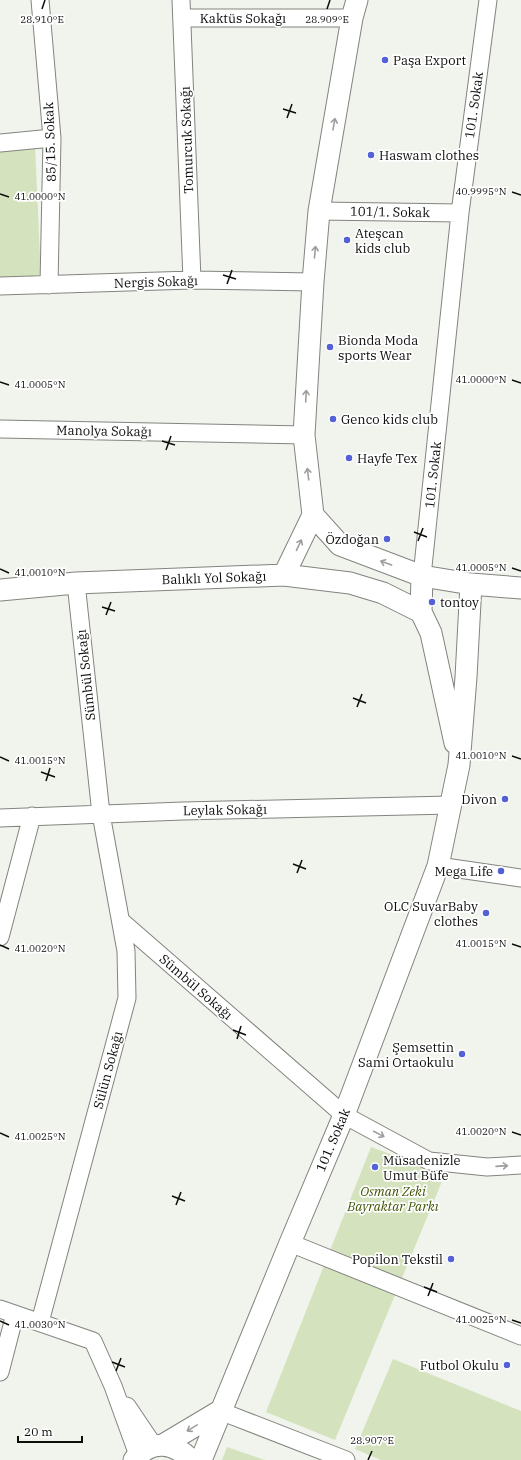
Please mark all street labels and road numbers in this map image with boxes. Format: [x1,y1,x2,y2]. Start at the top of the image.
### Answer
street label: Kaktüs Sokağı [200,10,286,27]
street label: 101. Sokak [461,70,487,139]
street label: Tomurcuk Sokağı [177,86,197,194]
street label: 85/15. Sokak [40,101,60,182]
street label: 101/1. Sokak [350,203,430,221]
street label: Nergis Sokağı [114,272,198,292]
street label: Manolya Sokağı [56,422,152,440]
street label: 101. Sokak [421,440,445,509]
street label: Balıklı Yol Sokağı [161,568,267,588]
street label: Sümbül Sokağı [73,629,99,721]
street label: Leylak Sokağı [183,801,267,819]
street label: Sümbül Sokağı [156,951,236,1023]
street label: Sülün Sokağı [89,1029,127,1111]
street label: 101. Sokak [312,1105,354,1174]

